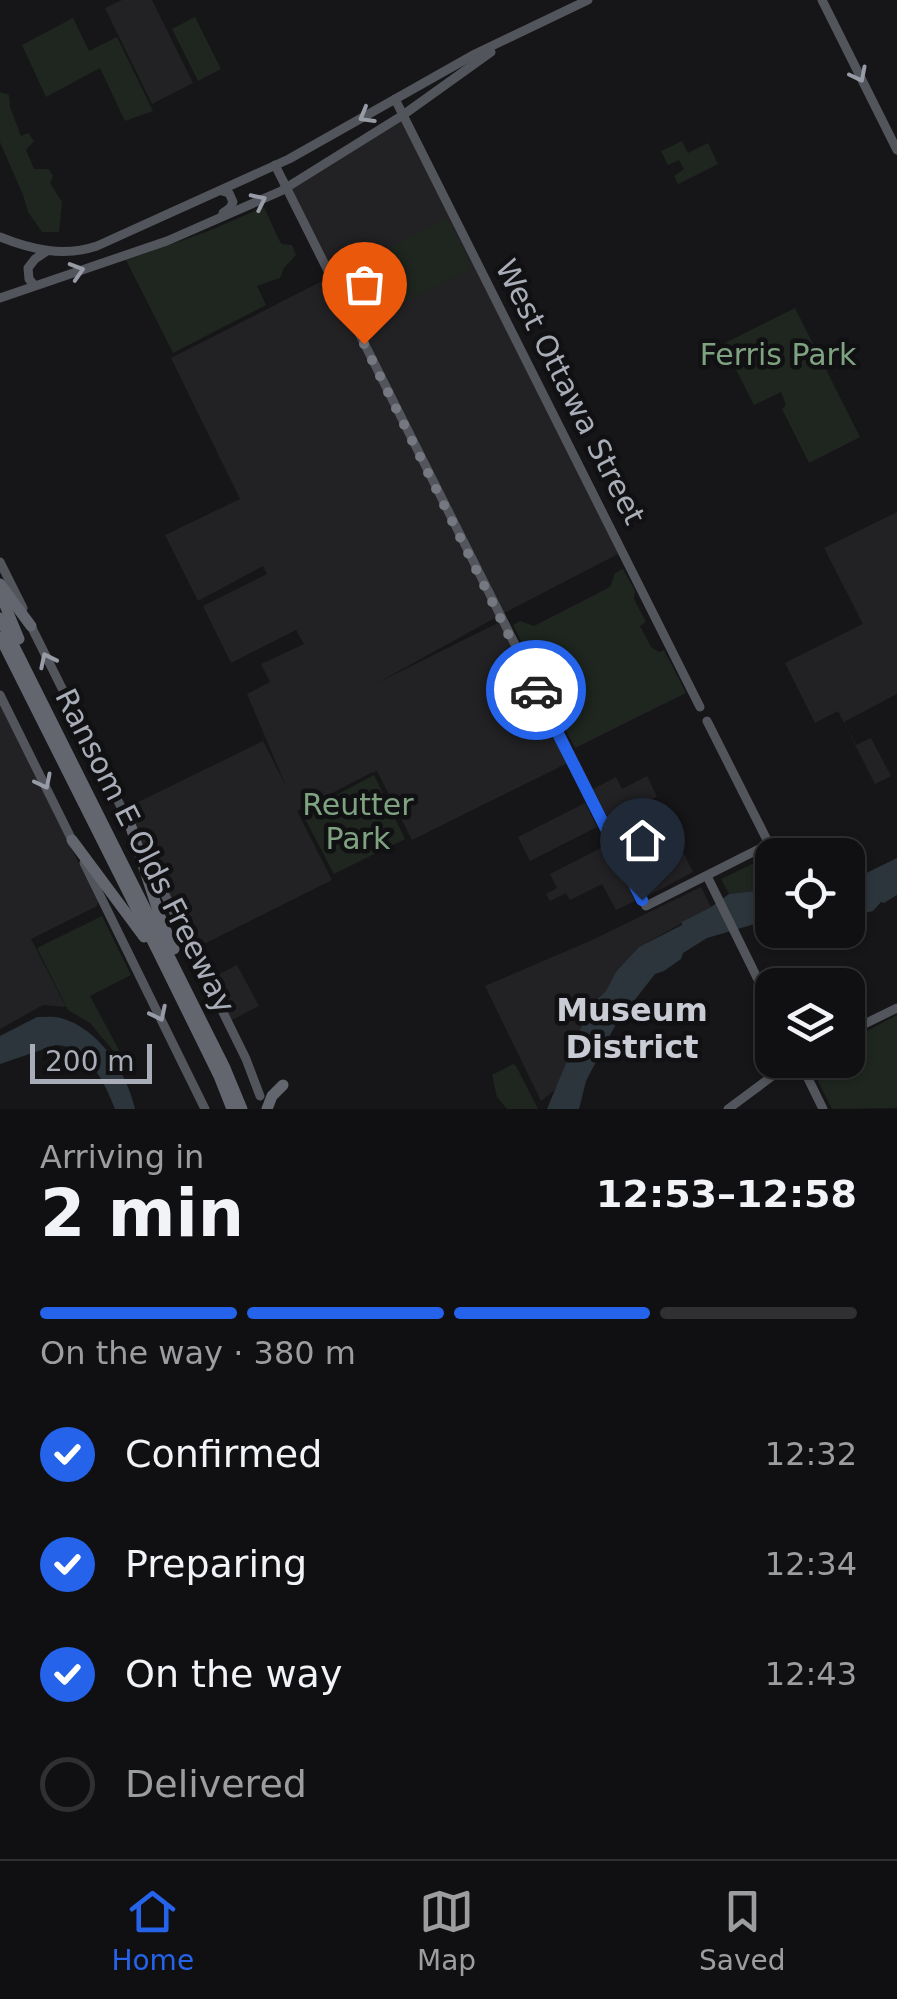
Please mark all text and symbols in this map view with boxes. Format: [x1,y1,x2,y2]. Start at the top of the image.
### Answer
one-way arrow [847,65,867,83]
one-way arrow [359,103,377,123]
one-way arrow [249,194,267,214]
pin [322,242,407,345]
street label: West Ottawa Street [488,254,653,530]
icon: bag [337,257,392,312]
one-way arrow [68,262,85,283]
park label: Ferris Park [700,337,857,372]
courier [486,640,586,740]
one-way arrow [40,652,60,670]
icon: car [509,663,564,718]
street label: Ransom E Olds Freeway [48,683,243,1019]
one-way arrow [31,771,51,789]
park label: Reutter Park [302,787,414,856]
pin [600,798,685,901]
icon: home [615,813,670,868]
map controls [755,838,865,1078]
button: locate [755,838,865,948]
button: layers [755,968,865,1078]
district label: Museum District [556,991,708,1066]
one-way arrow [146,1003,166,1021]
scale bar [30,1039,152,1084]
text: 200 m [45,1045,135,1078]
text: Arriving in [40,1138,204,1176]
text: 12:53–12:58 [596,1172,857,1216]
text: 2 min [40,1176,244,1251]
text: On the way · 380 m [40,1334,356,1372]
icon: check [40,1427,95,1482]
text: Confirmed [125,1432,322,1476]
text: 12:32 [765,1435,857,1473]
icon: check [40,1537,95,1592]
text: Preparing [125,1542,307,1586]
text: 12:34 [765,1545,857,1583]
icon: check [40,1647,95,1702]
text: On the way [125,1652,342,1696]
text: 12:43 [765,1655,857,1693]
text: Delivered [125,1762,307,1806]
tab: Home [111,1884,194,1977]
tab: Map [417,1884,476,1977]
tab: Saved [699,1884,786,1977]

